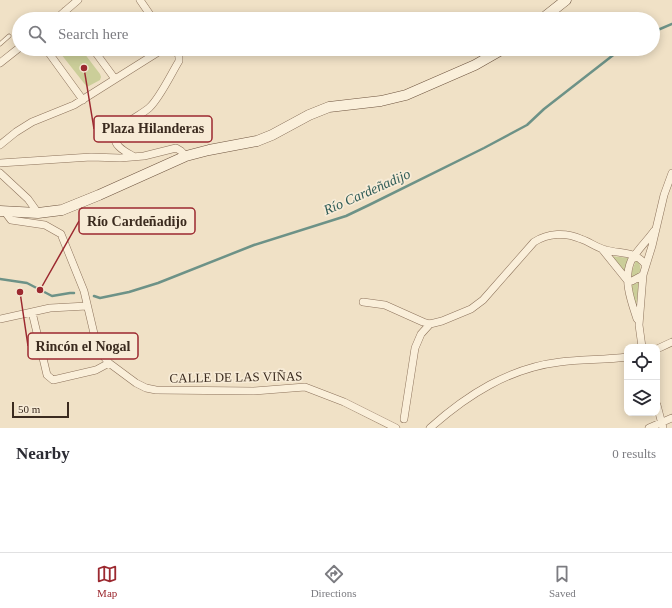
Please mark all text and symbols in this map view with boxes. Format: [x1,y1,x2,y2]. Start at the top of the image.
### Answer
search box [12,12,660,56]
icon: search [26,23,48,45]
text: Search here [58,26,128,42]
callout: Plaza Hilanderas [94,116,212,142]
text: Plaza Hilanderas [102,121,205,136]
water label: Río Cardeñadijo [320,166,413,218]
callout: Río Cardeñadijo [79,208,195,234]
text: Río Cardeñadijo [87,214,187,229]
callout: Rincón el Nogal [28,333,138,359]
text: Rincón el Nogal [36,339,131,354]
map controls [624,344,660,416]
button: locate [624,344,660,380]
street label: CALLE DE LAS VIÑAS [169,368,303,386]
button: layers [624,380,660,416]
scale bar [12,400,69,419]
text: 50 m [18,403,40,415]
text: Nearby [16,444,70,463]
text: 0 results [612,446,656,461]
tab: Map [96,563,118,599]
tab: Directions [311,563,356,599]
tab: Saved [549,563,576,599]

